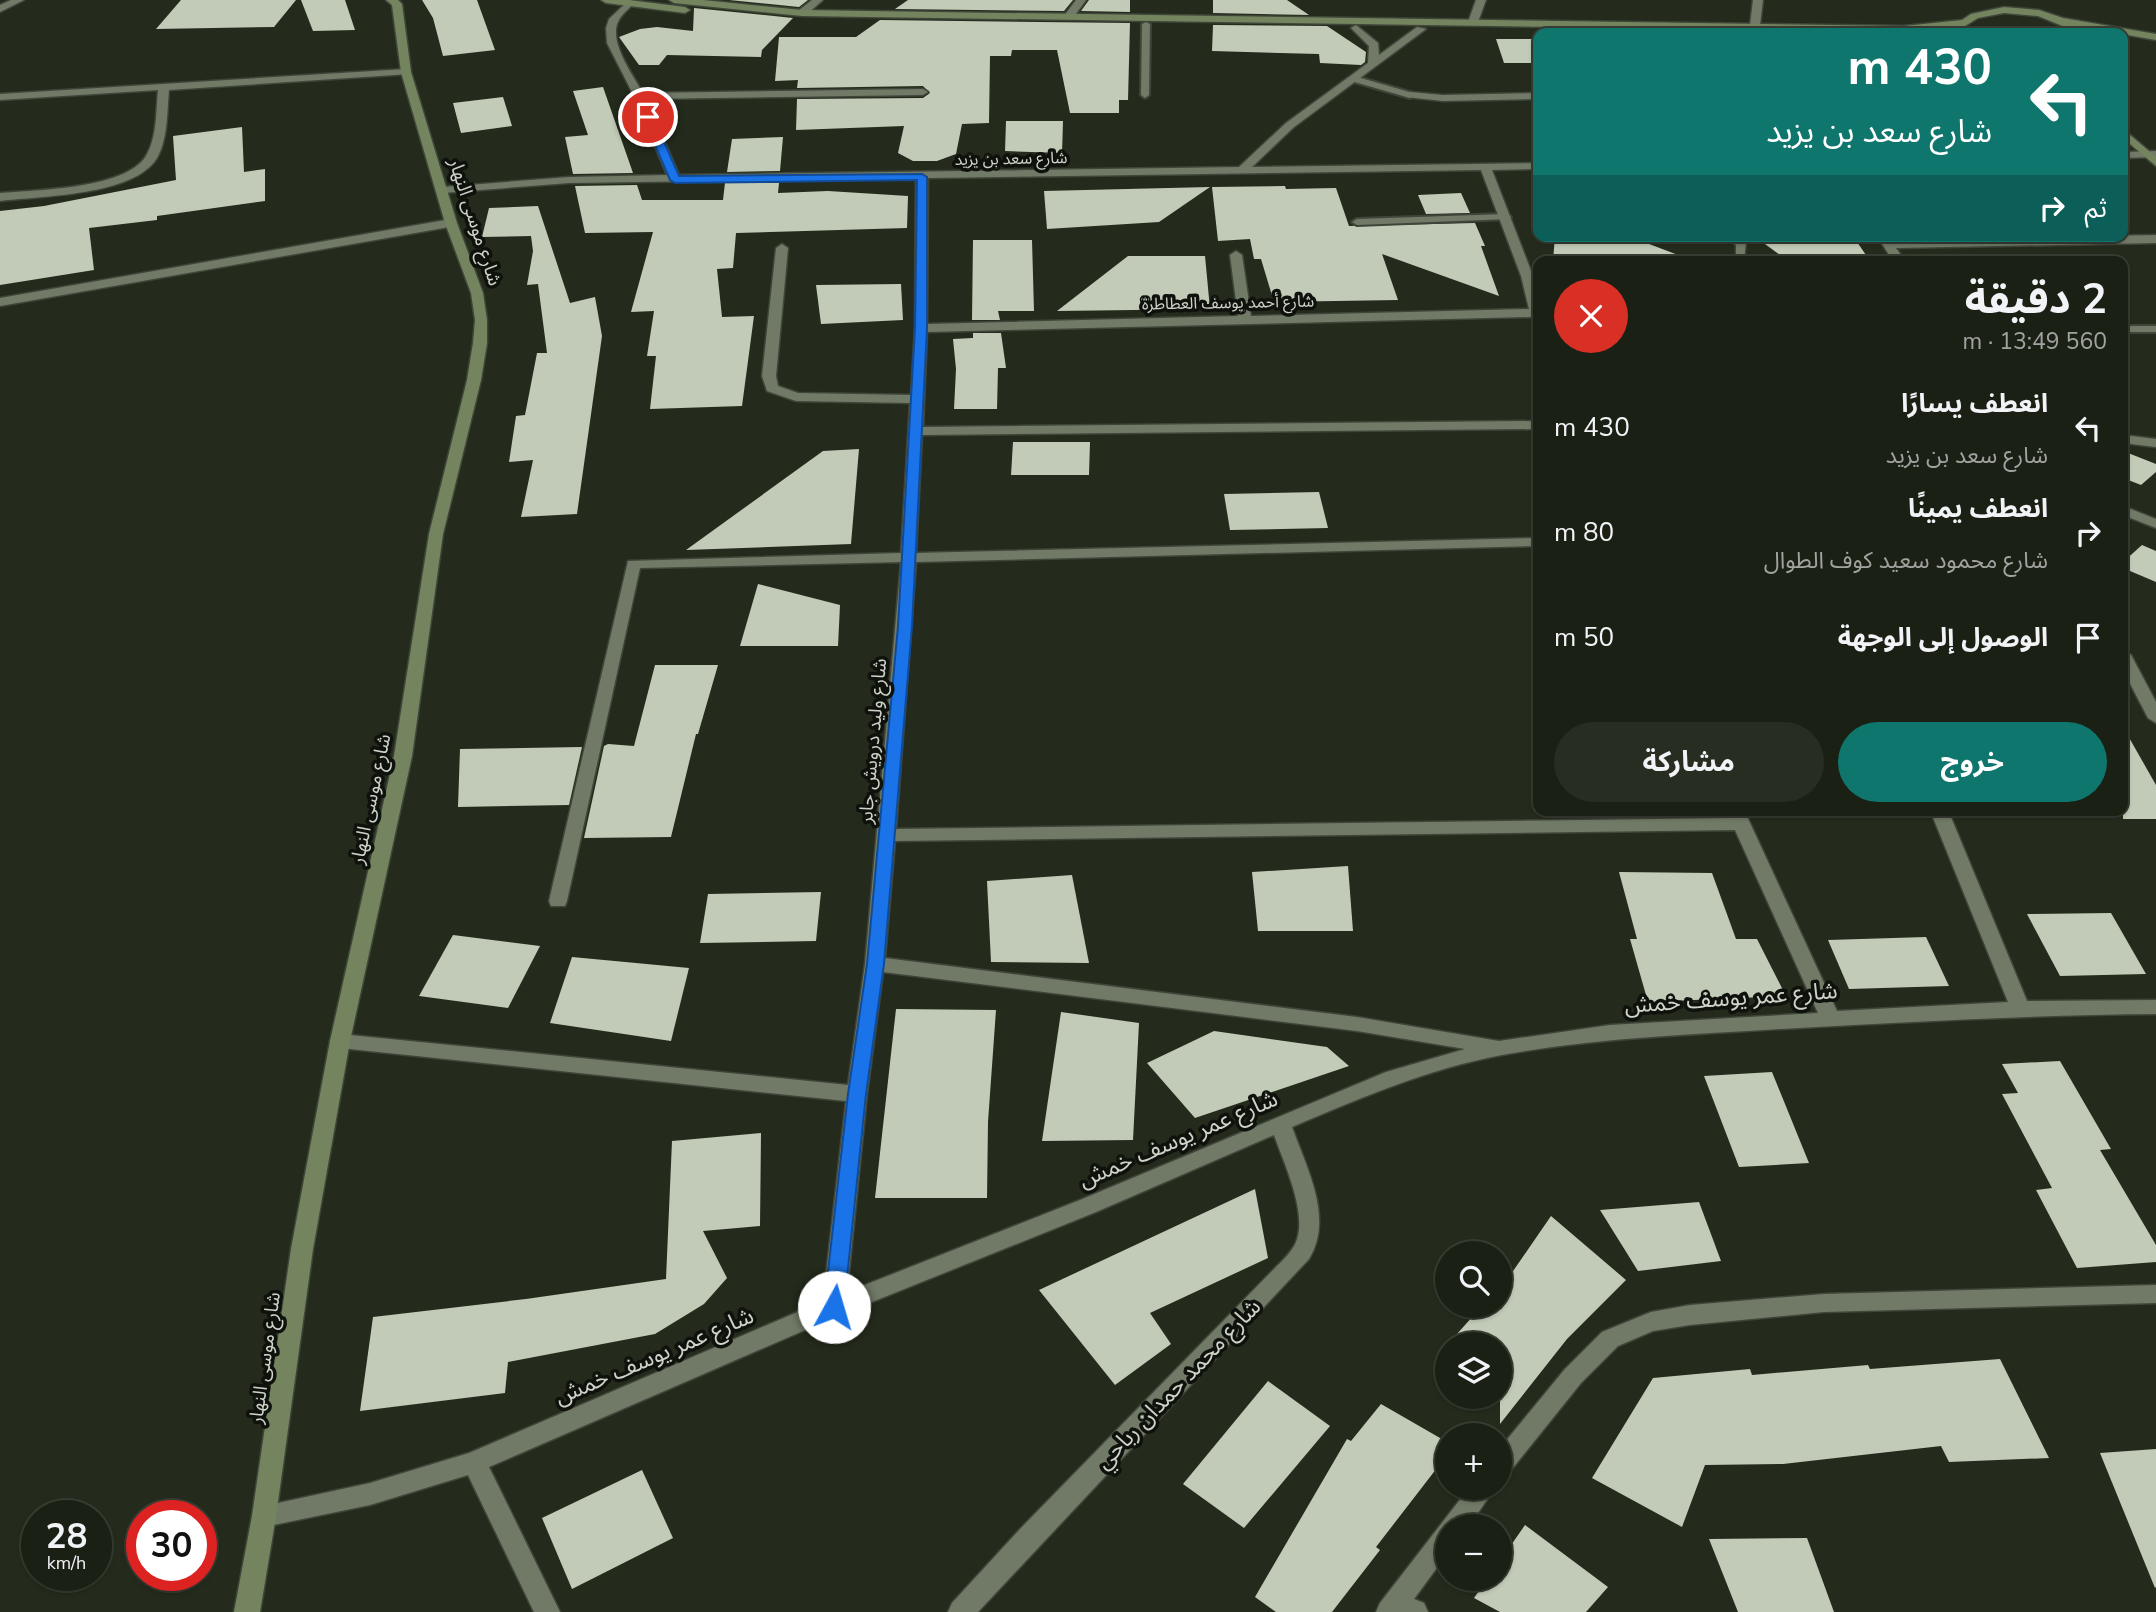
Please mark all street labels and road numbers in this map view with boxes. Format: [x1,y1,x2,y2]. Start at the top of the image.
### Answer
street label: شارع سعد بن يزيد [954,147,1068,172]
street label: شارع موسى النهار [442,154,508,289]
street label: شارع أحمد يوسف العطاطرة [1142,290,1314,317]
street label: شارع وليد درويش جابر [853,657,893,826]
street label: شارع موسى النهار [344,731,398,868]
street label: شارع عمر يوسف خمش [1623,975,1839,1022]
street label: شارع عمر يوسف خمش [1074,1083,1283,1196]
street label: شارع موسى النهار [243,1290,287,1427]
street label: شارع محمد حمدان رباحي [1088,1292,1269,1477]
street label: شارع عمر يوسف خمش [550,1300,759,1413]

